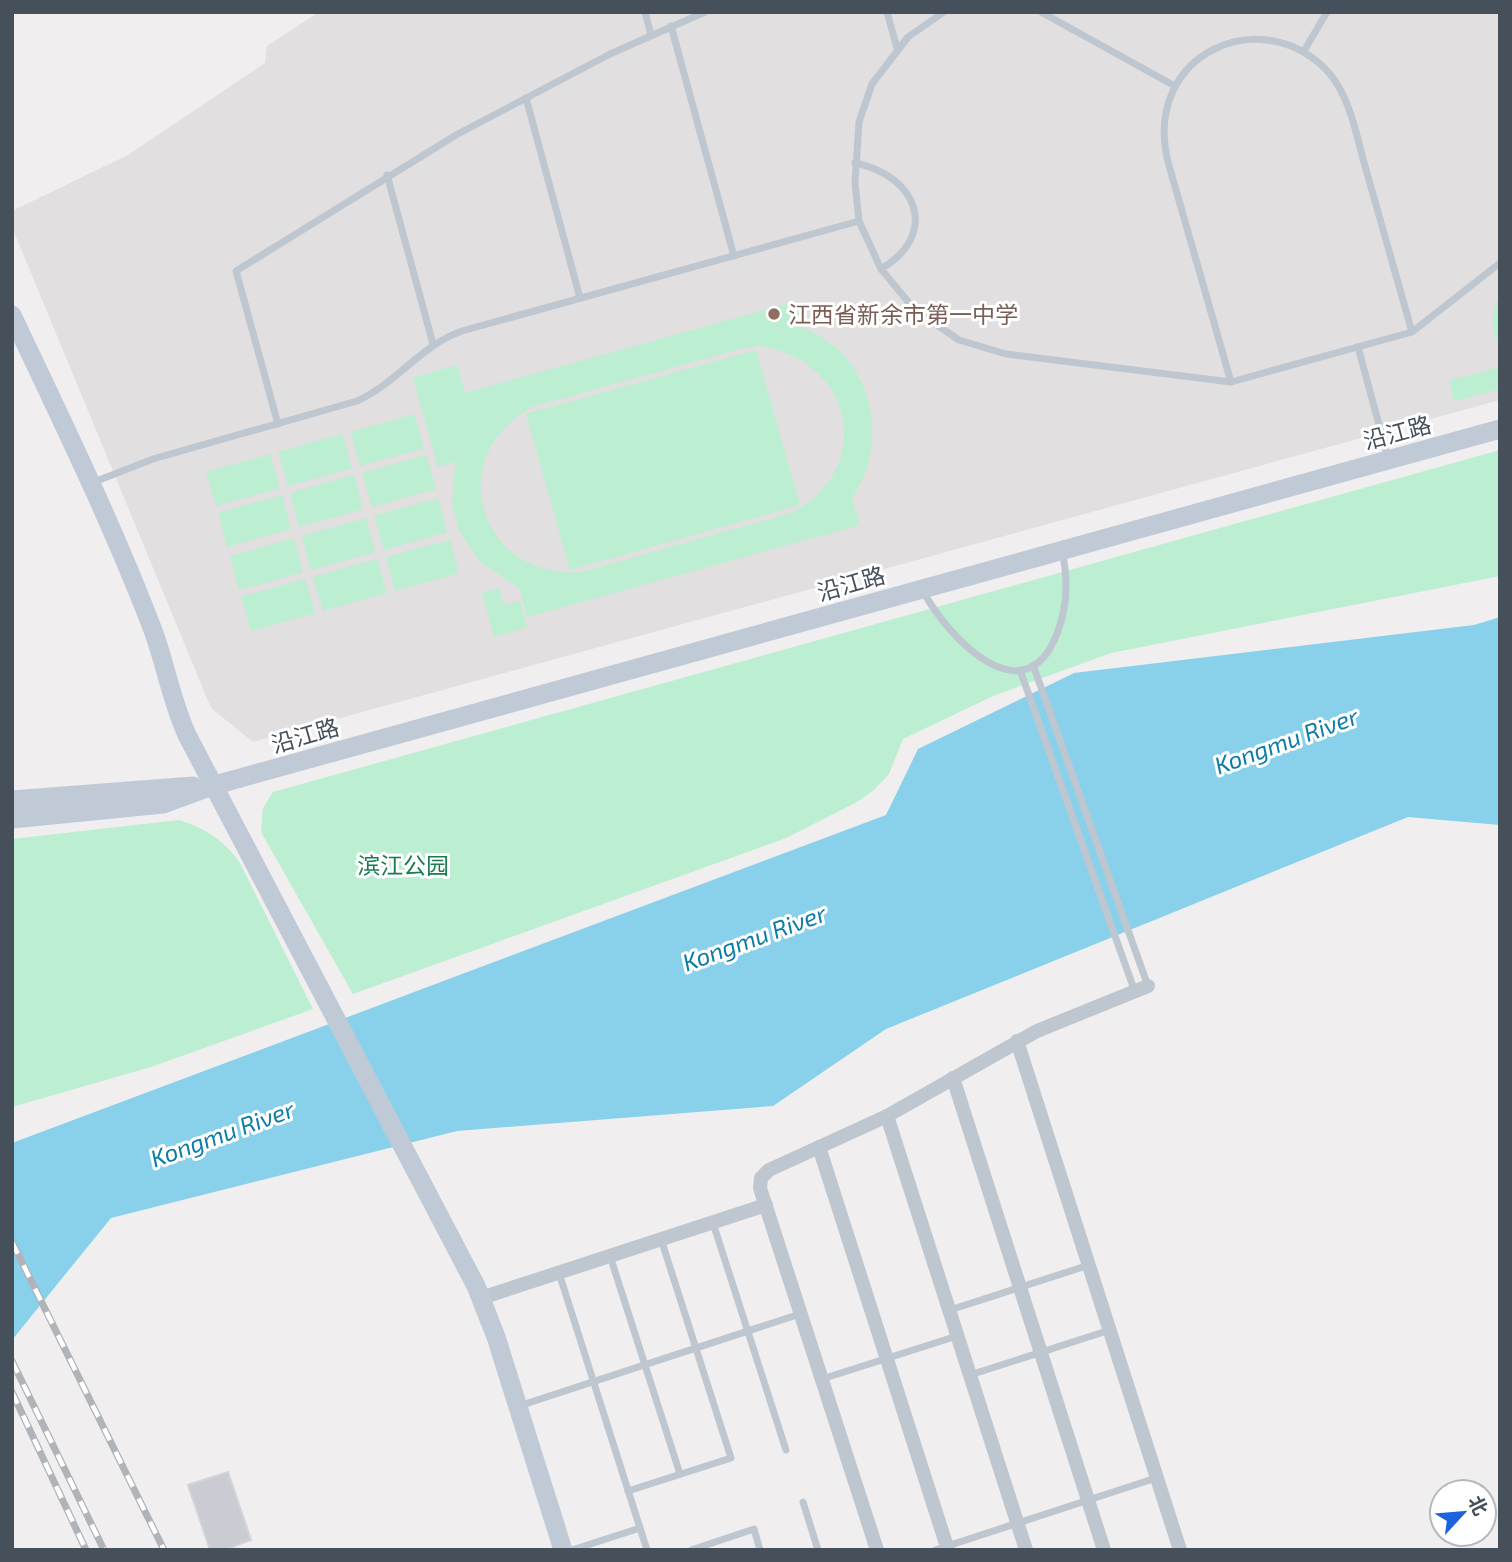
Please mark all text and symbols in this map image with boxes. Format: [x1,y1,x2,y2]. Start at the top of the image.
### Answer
place label: 江西省新余市第一中学 [788,300,1018,328]
marker: 江西省新余市第一中学 [766,306,782,322]
street label: 沿江路 [1360,410,1434,454]
street label: 沿江路 [814,560,888,606]
water label: Kongmu River [1210,700,1362,779]
street label: 沿江路 [268,712,342,758]
park label: 滨江公园 [357,851,449,879]
water label: Kongmu River [678,897,830,976]
water label: Kongmu River [146,1093,298,1172]
north arrow [1428,1478,1498,1548]
text: 北 [1464,1492,1493,1519]

